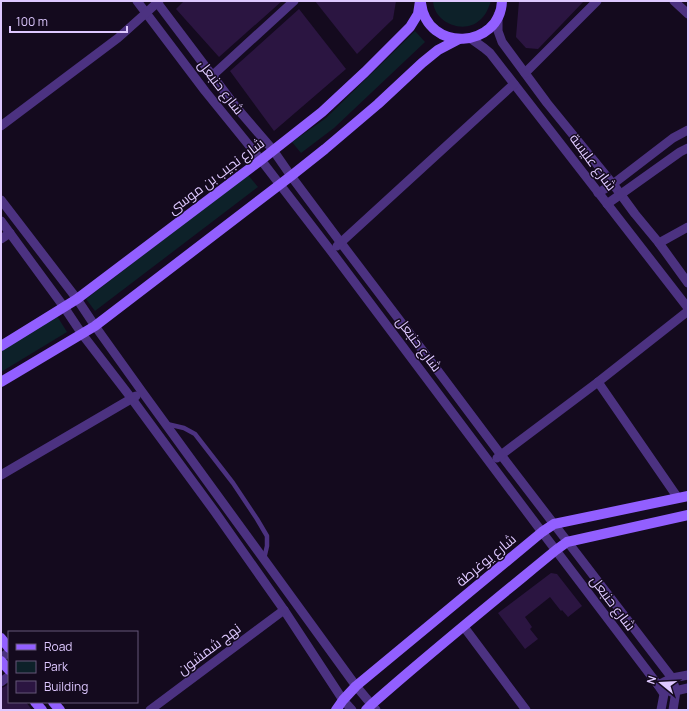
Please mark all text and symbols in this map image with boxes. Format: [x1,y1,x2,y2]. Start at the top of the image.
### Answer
scale bar [10,8,127,34]
text: 100 m [16,13,48,30]
street label: شارع حنبعل [194,55,249,118]
street label: شارع عليسة [566,129,621,194]
street label: شارع نجيب بن موسى [163,133,268,218]
street label: شارع حنبعل [392,312,446,375]
street label: شارع يوغرطة [452,529,520,590]
street label: شارع حنبعل [586,571,640,634]
street label: نهج شمشون [173,618,244,679]
legend [8,631,138,703]
text: Road [44,638,72,655]
text: Park [44,658,69,675]
north arrow [641,663,681,703]
text: N [643,674,659,686]
text: Building [44,678,88,695]

